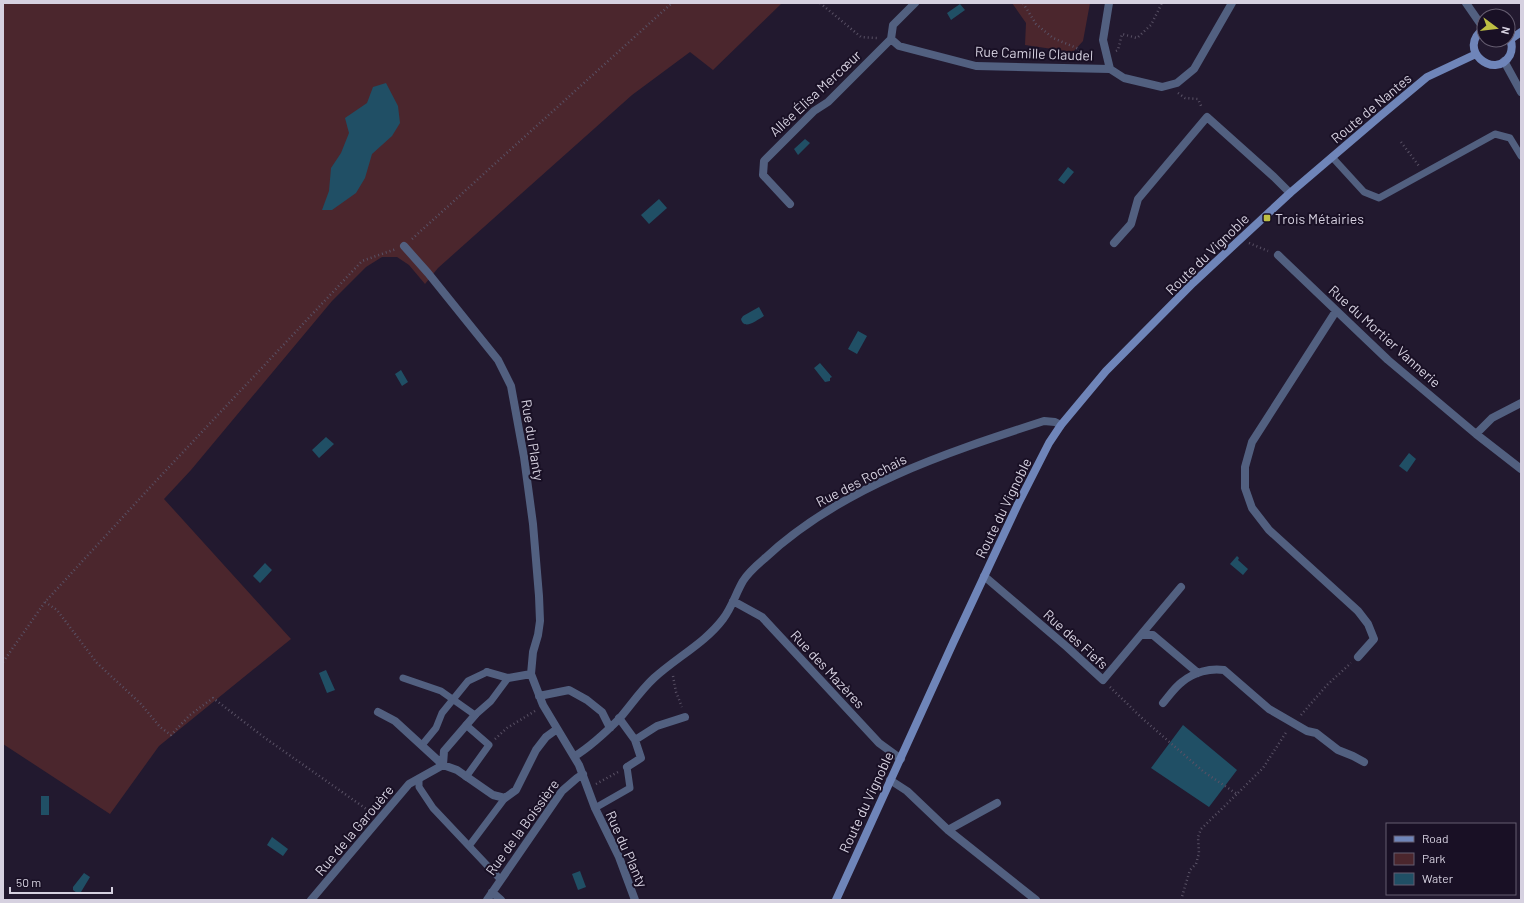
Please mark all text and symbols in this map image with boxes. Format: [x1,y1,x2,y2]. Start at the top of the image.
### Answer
north arrow [1476,8,1516,48]
text: N [1499,25,1513,36]
street label: Rue Camille Claudel [975,42,1093,64]
street label: Allée Élisa Mercœur [766,46,864,140]
street label: Route de Nantes [1327,69,1415,147]
street label: Route du Vignoble [1162,210,1252,298]
place label: Trois Métairies [1275,210,1364,227]
marker: Trois Métairies [1262,213,1272,223]
street label: Rue du Mortier Vannerie [1326,281,1444,391]
street label: Rue du Planty [518,398,548,482]
street label: Rue des Rochais [813,450,909,510]
street label: Route du Vignoble [971,455,1035,561]
street label: Rue des Fiefs [1040,606,1112,673]
street label: Rue des Mazères [787,626,869,712]
street label: Route du Vignoble [835,749,897,855]
street label: Rue de la Boissière [482,776,562,878]
street label: Rue de la Garouère [311,781,397,879]
street label: Rue du Planty [603,808,652,890]
legend [1386,823,1516,895]
text: Road [1422,831,1449,845]
text: Park [1422,851,1446,865]
scale bar [10,869,112,895]
text: Water [1422,871,1454,885]
text: 50 m [16,875,41,889]

